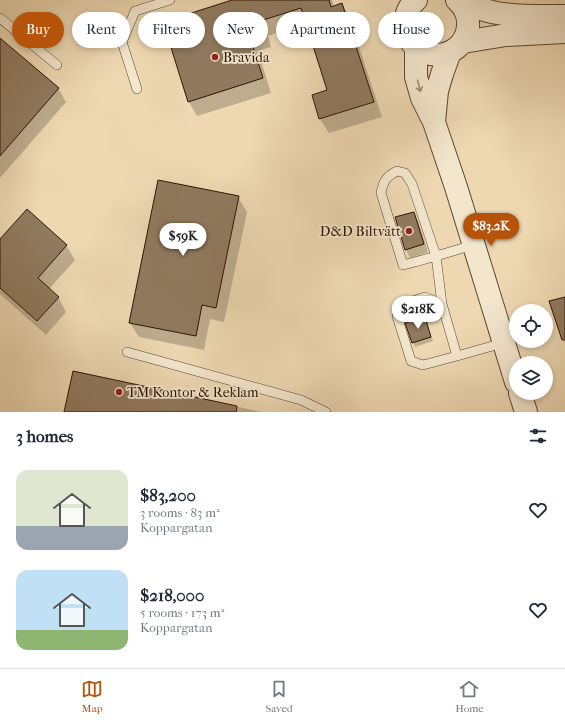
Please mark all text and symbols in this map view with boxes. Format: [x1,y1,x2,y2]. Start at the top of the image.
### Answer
chip: Buy [12,12,64,48]
chip: Rent [72,12,130,48]
chip: Filters [138,12,205,48]
chip: New [213,12,268,48]
chip: Apartment [276,12,370,48]
chip: House [378,12,444,48]
place label: Bravida [223,49,270,66]
marker: Bravida [210,52,220,62]
one-way arrow [415,79,423,92]
pin: $83.2K [458,213,524,247]
text: $83.2K [472,218,510,233]
pin: $59K [159,223,207,257]
place label: D&D Biltvätt [320,223,401,240]
marker: D&D Biltvätt [404,226,414,236]
text: $59K [168,228,198,243]
pin: $218K [390,296,446,330]
text: $218K [401,301,435,316]
map controls [509,304,553,400]
button: locate [509,304,553,348]
button: layers [509,356,553,400]
place label: TM Kontor & Reklam [127,384,259,401]
marker: TM Kontor & Reklam [114,387,124,397]
icon: filters [527,425,549,447]
text: 3 homes [16,426,73,446]
text: $83,200 [140,485,196,505]
icon: home [48,486,96,534]
icon: heart [527,499,549,521]
text: 3 rooms · 83 m² [140,505,220,520]
text: Koppargatan [140,520,213,535]
text: $218,000 [140,585,204,605]
icon: home [48,586,96,634]
icon: heart [527,599,549,621]
text: 5 rooms · 173 m² [140,605,224,620]
text: Koppargatan [140,620,213,635]
tab: Map [81,678,103,715]
tab: Saved [266,678,293,715]
tab: Home [455,678,484,715]

